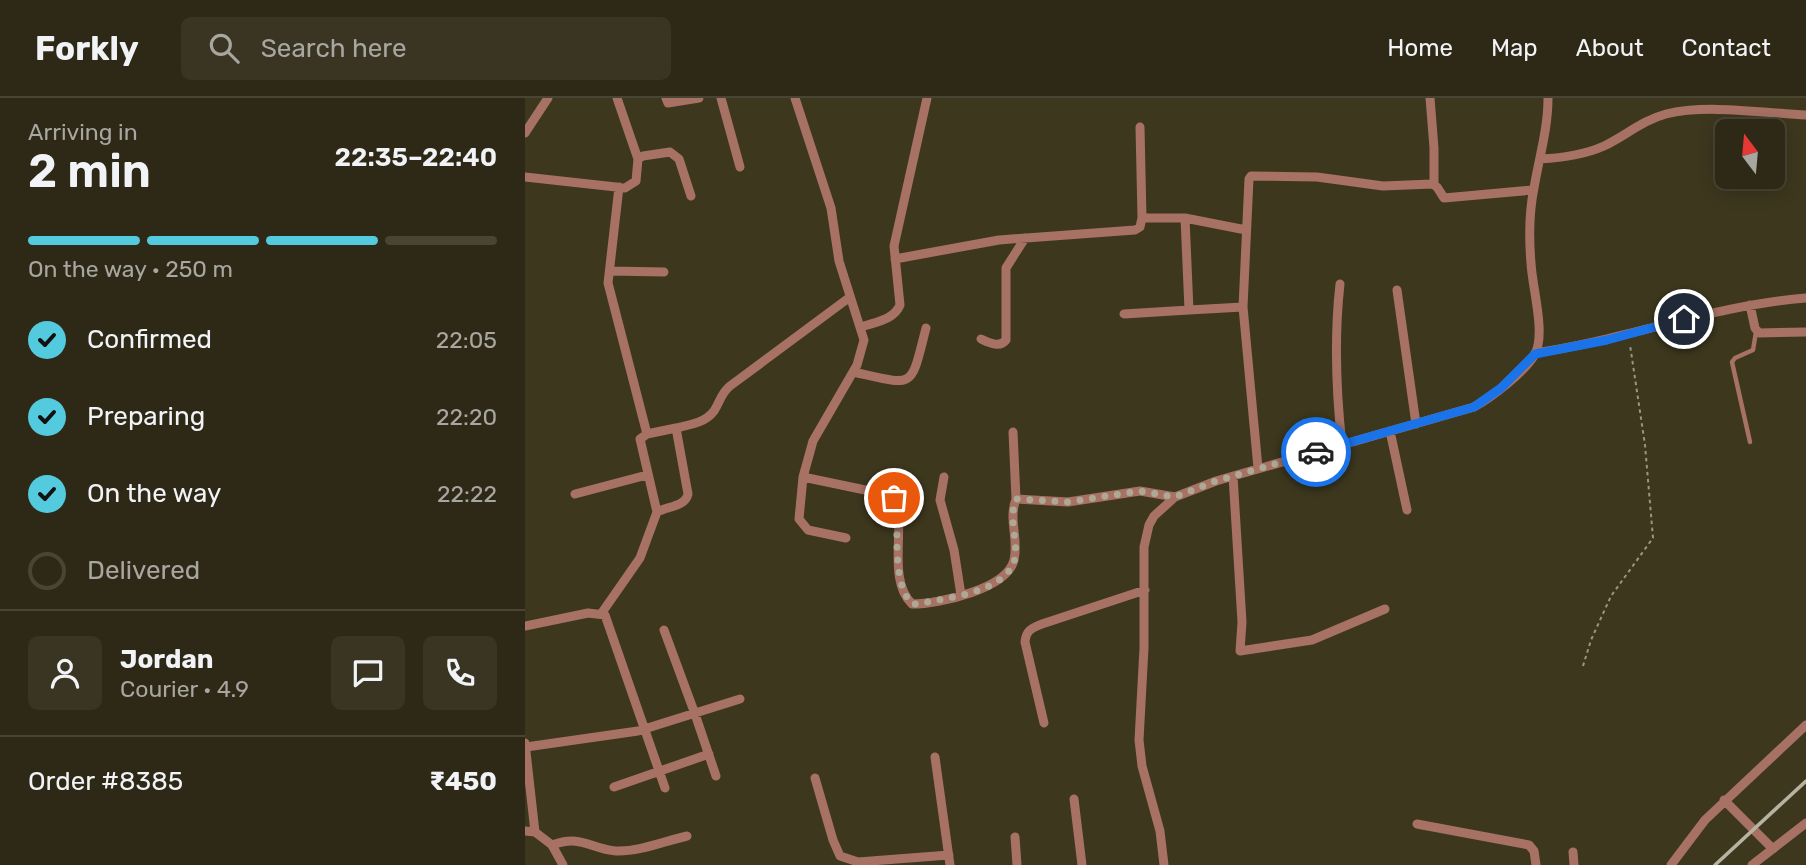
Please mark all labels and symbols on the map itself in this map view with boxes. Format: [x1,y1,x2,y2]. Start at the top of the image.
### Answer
north arrow [1715,119,1785,189]
pin [1654,289,1714,349]
courier [1281,417,1351,487]
pin [864,468,924,528]

